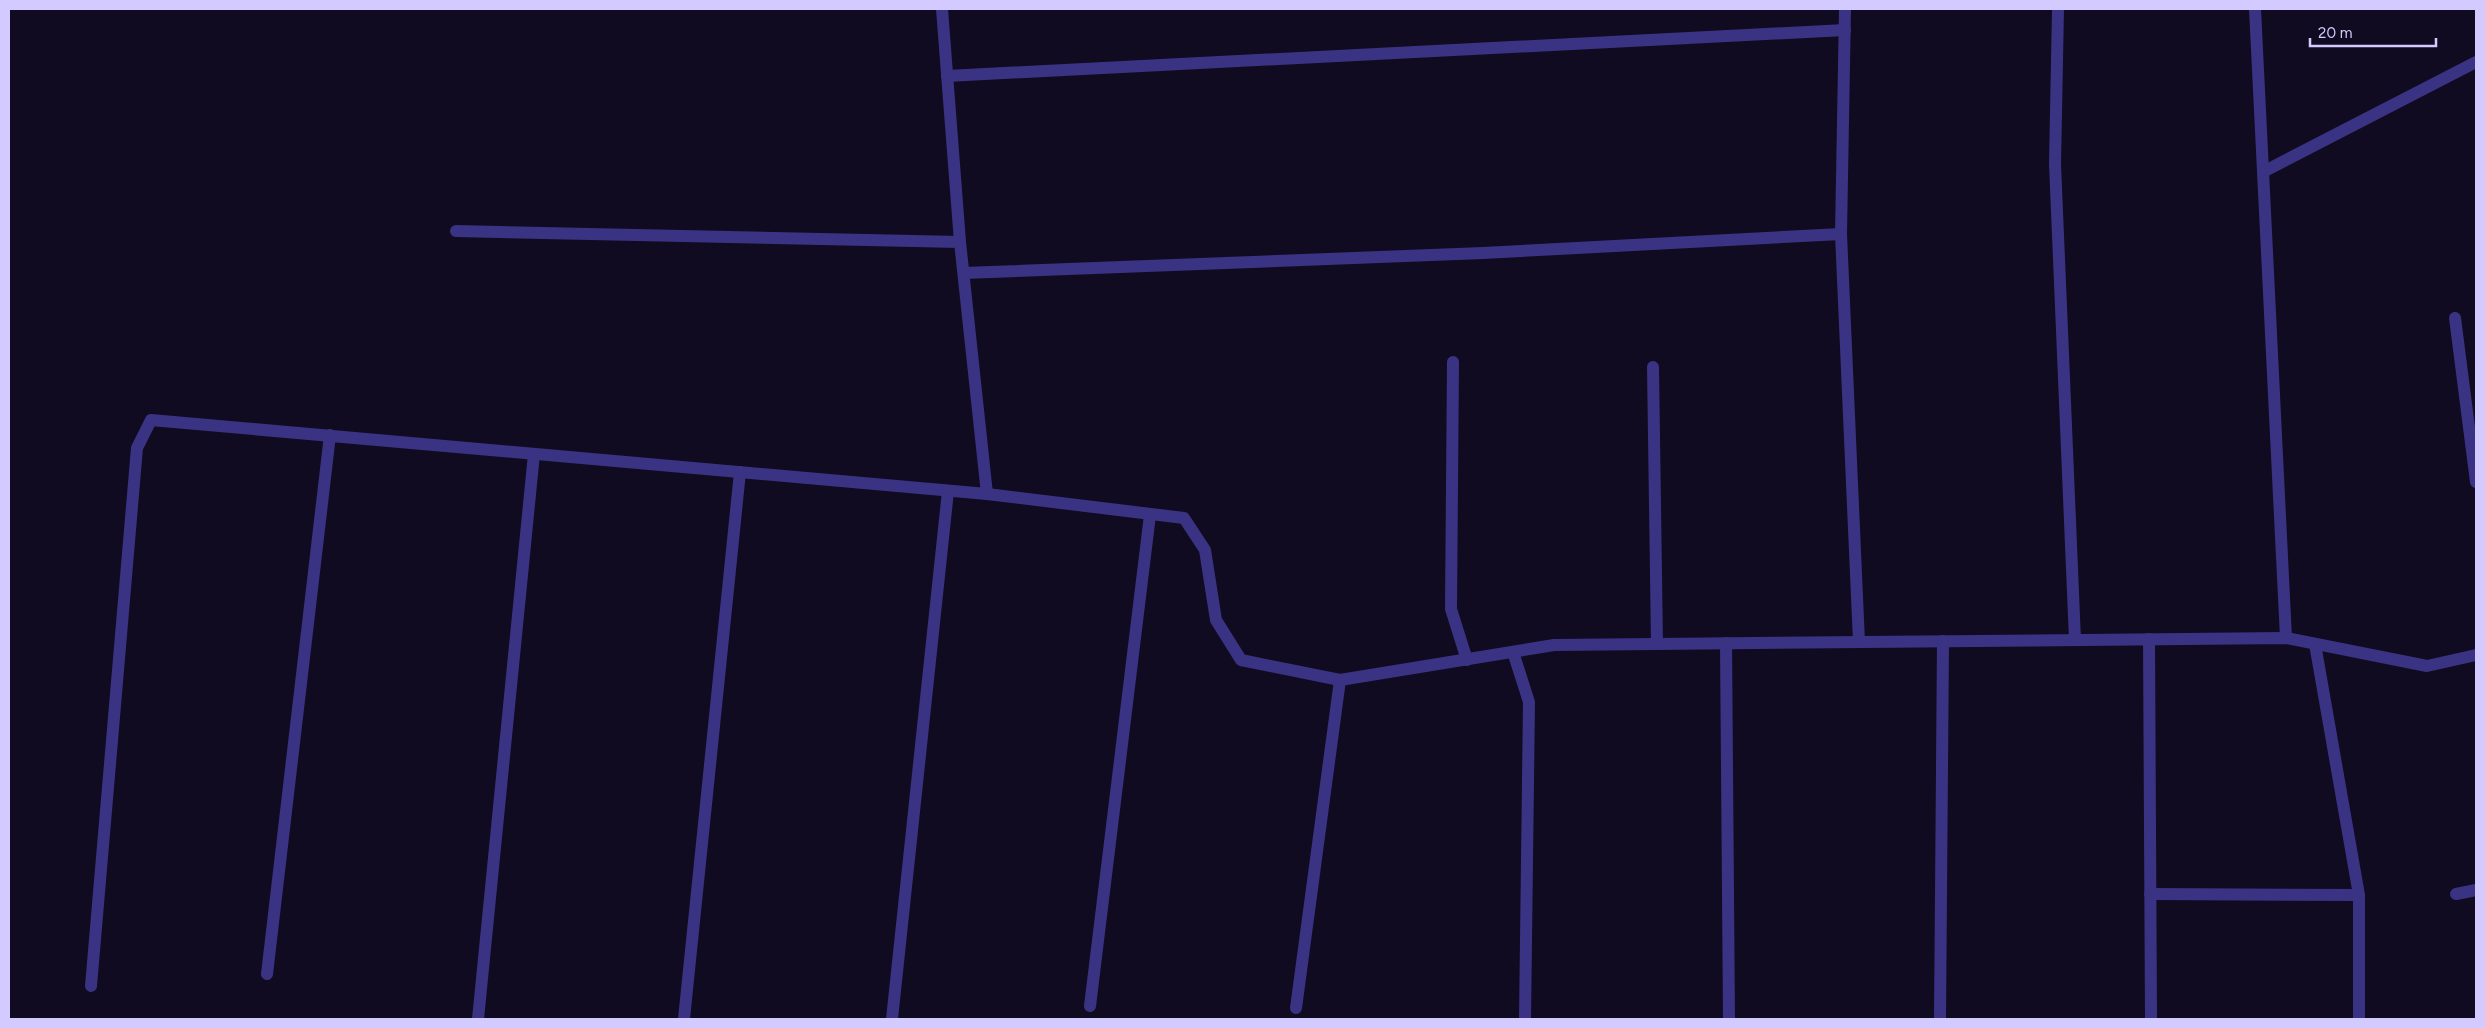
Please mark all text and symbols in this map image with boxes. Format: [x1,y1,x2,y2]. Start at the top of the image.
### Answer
scale bar [2310,15,2436,47]
text: 20 m [2318,24,2352,42]

